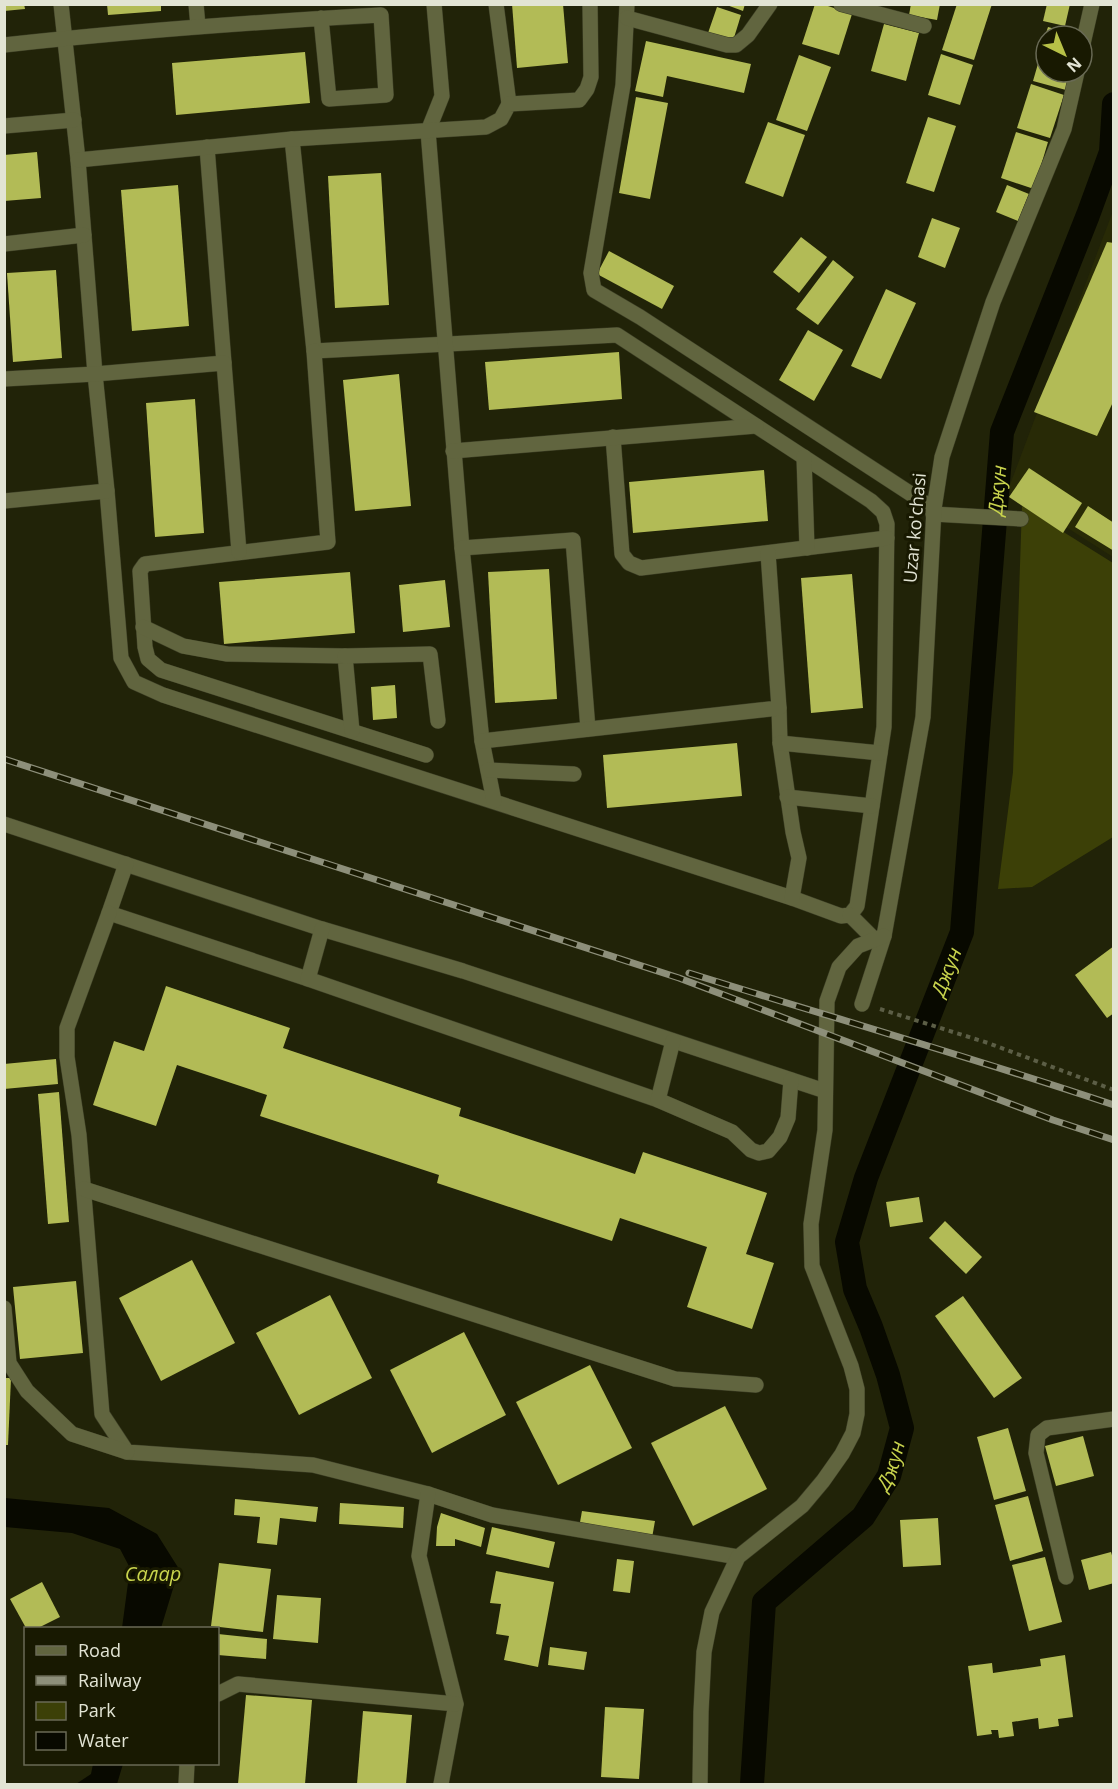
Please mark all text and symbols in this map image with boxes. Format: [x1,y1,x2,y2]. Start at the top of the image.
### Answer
north arrow [1034,24,1094,84]
text: N [1062,52,1086,77]
water label: Джун [981,464,1012,518]
street label: Uzar ko'chasi [897,472,931,584]
water label: Джун [924,943,968,1002]
water label: Джун [868,1438,911,1497]
water label: Салар [125,1560,181,1587]
legend [24,1627,219,1765]
text: Road [78,1638,121,1662]
text: Railway [78,1668,142,1692]
text: Park [78,1698,116,1722]
text: Water [78,1728,129,1752]

